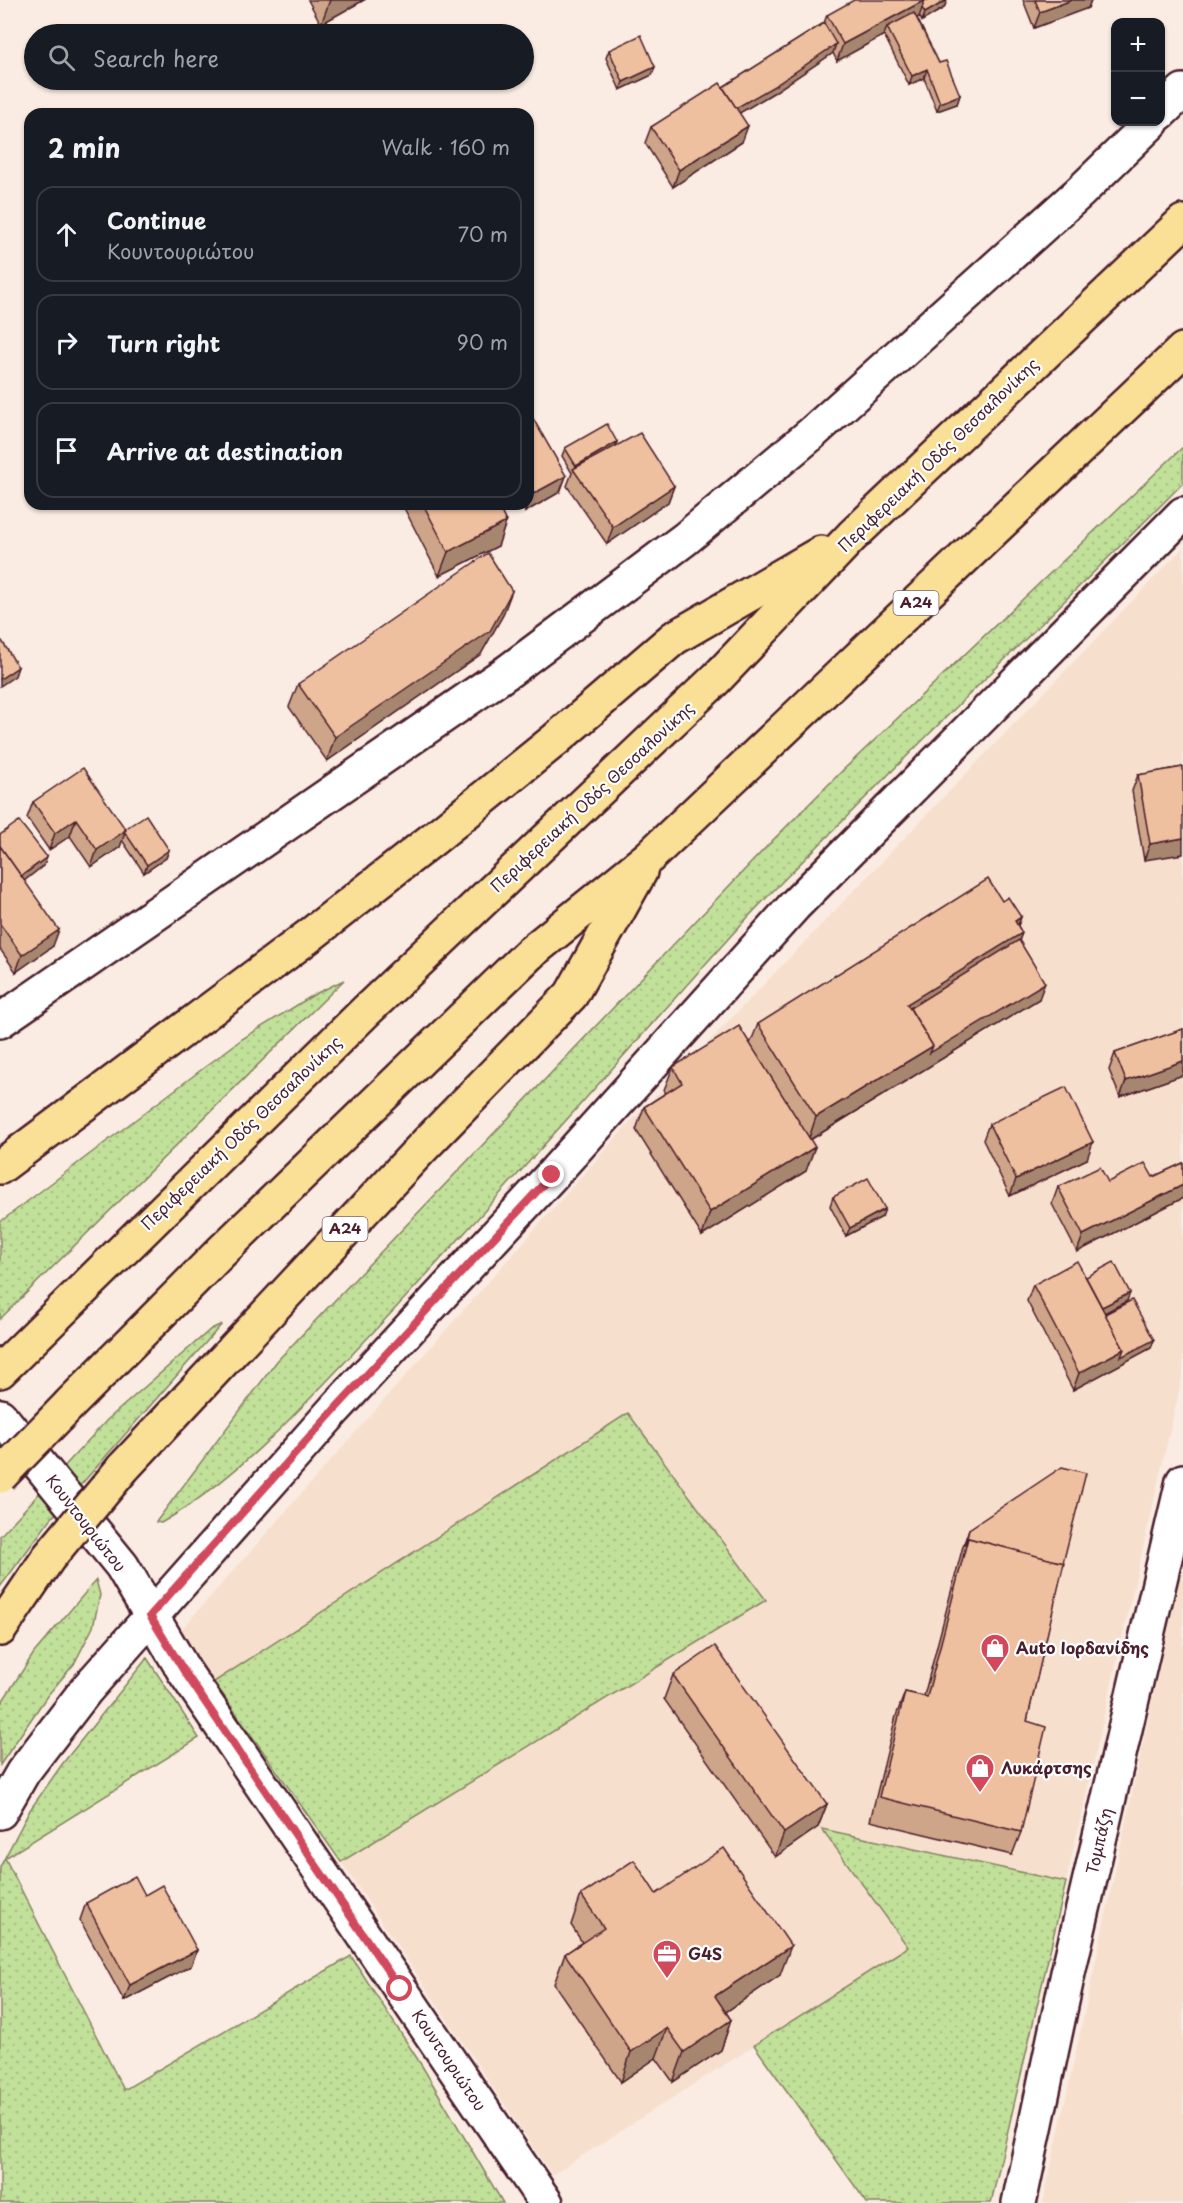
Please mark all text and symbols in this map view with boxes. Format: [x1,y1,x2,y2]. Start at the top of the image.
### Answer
map controls [1111,18,1165,126]
button: + [1111,18,1165,72]
search box [24,24,534,90]
icon: search [45,41,78,74]
text: Search here [93,41,219,74]
button: − [1111,72,1165,126]
text: 2 min [48,128,121,167]
text: Walk · 160 m [382,132,510,162]
text: Continue [107,203,206,236]
icon: ahead [50,218,83,251]
text: 70 m [458,219,508,249]
text: Κουντουριώτου [107,236,254,266]
icon: right [50,326,83,359]
text: Turn right [107,326,220,359]
text: 90 m [457,327,508,357]
street label: Περιφερειακή Οδός Θεσσαλονίκης [832,352,1043,557]
icon: arrive [50,434,83,467]
text: Arrive at destination [107,434,343,467]
road number: Α24 [894,591,938,615]
street label: Περιφερειακή Οδός Θεσσαλονίκης [484,695,699,897]
street label: Περιφερειακή Οδός Θεσσαλονίκης [135,1030,346,1235]
route end [538,1161,564,1187]
road number: Α24 [322,1217,368,1241]
street label: Κουντουριώτου [41,1469,133,1576]
shop icon: Auto Ιορδανίδης [979,1632,1011,1674]
place label: Auto Ιορδανίδης [1016,1635,1149,1659]
shop icon: Λυκάρτσης [964,1752,996,1794]
place label: Λυκάρτσης [1001,1755,1092,1779]
street label: Τομπάζη [1079,1805,1117,1876]
office icon: G4S [651,1938,683,1980]
place label: G4S [688,1941,722,1965]
route start [386,1975,412,2001]
street label: Κουντουριώτου [407,2004,493,2115]

